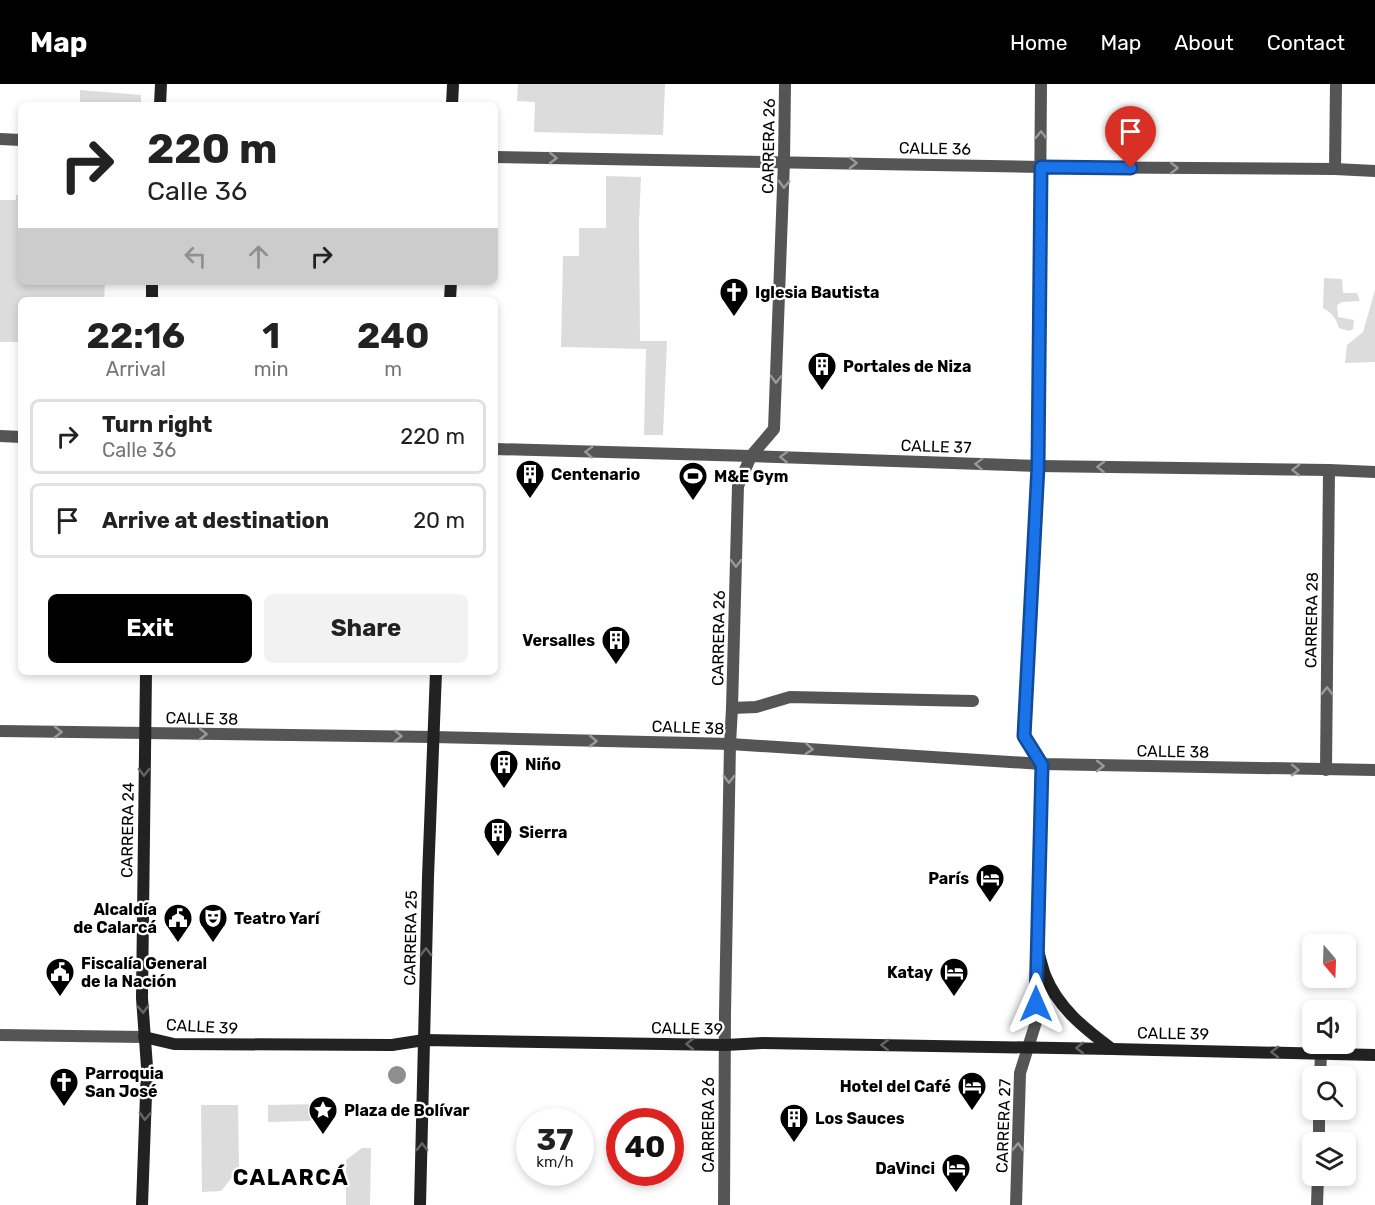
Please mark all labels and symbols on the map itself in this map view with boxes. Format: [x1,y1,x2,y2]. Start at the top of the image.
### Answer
street label: CARRERA 26 [758,98,779,194]
pin [1105,106,1156,168]
one-way arrow [1035,131,1047,140]
street label: CALLE 36 [899,138,972,159]
one-way arrow [549,152,558,164]
one-way arrow [849,157,858,169]
one-way arrow [1170,162,1179,174]
one-way arrow [777,180,790,189]
church icon: Iglesia Bautista [718,276,750,318]
place label: Iglesia Bautista [755,283,879,302]
building icon: Portales de Niza [806,350,838,392]
place label: Portales de Niza [843,357,971,376]
one-way arrow [769,375,782,384]
street label: CALLE 37 [900,436,972,457]
one-way arrow [585,446,594,458]
one-way arrow [780,451,789,464]
building icon: Centenario [514,458,546,500]
one-way arrow [975,458,984,471]
sports icon: M&E Gym [677,460,709,502]
one-way arrow [1096,461,1105,473]
one-way arrow [1291,464,1300,476]
place label: Centenario [551,465,640,484]
place label: M&E Gym [714,467,788,486]
one-way arrow [730,559,742,568]
street label: CARRERA 28 [1301,572,1322,668]
street label: CARRERA 26 [708,590,729,686]
building icon: Versalles [600,624,632,666]
place label: Versalles [522,631,595,650]
one-way arrow [1321,686,1333,695]
street label: CALLE 38 [165,708,239,729]
street label: CALLE 38 [651,717,725,738]
one-way arrow [54,726,63,738]
one-way arrow [199,728,208,740]
one-way arrow [394,730,403,742]
one-way arrow [589,734,598,747]
street label: CALLE 38 [1136,741,1210,762]
one-way arrow [804,743,813,756]
building icon: Niño [488,748,520,790]
place label: Niño [525,755,561,774]
one-way arrow [1096,759,1105,772]
one-way arrow [1291,763,1300,776]
one-way arrow [138,768,150,777]
one-way arrow [723,775,736,784]
street label: CARRERA 24 [117,782,138,878]
building icon: Sierra [482,816,514,858]
place label: Sierra [519,823,568,842]
hotel icon: París [974,862,1006,904]
place label: París [928,869,969,888]
street label: CARRERA 25 [400,890,421,986]
place label: Alcaldía de Calarcá [73,900,157,937]
public building icon: Alcaldía de Calarcá [162,902,194,944]
theatre icon: Teatro Yarí [197,902,229,944]
place label: Teatro Yarí [234,909,321,928]
north arrow [1302,934,1356,988]
one-way arrow [420,947,432,956]
place label: Fiscalía General de la Nación [81,954,207,991]
public building icon: Fiscalía General de la Nación [44,956,76,998]
hotel icon: Katay [938,956,970,998]
place label: Katay [887,963,933,982]
position arrow [1004,972,1068,1036]
one-way arrow [136,1005,149,1014]
street label: CALLE 39 [166,1015,238,1038]
street label: CALLE 39 [651,1018,723,1039]
street label: CALLE 39 [1137,1023,1209,1044]
one-way arrow [685,1038,694,1050]
one-way arrow [880,1039,889,1052]
one-way arrow [1075,1042,1084,1055]
one-way arrow [1270,1046,1279,1058]
place label: Parroquia San José [85,1064,164,1101]
church icon: Parroquia San José [48,1066,80,1108]
hotel icon: Hotel del Café [956,1070,988,1112]
street label: CARRERA 26 [699,1077,718,1173]
place label: Hotel del Café [840,1077,951,1096]
street label: CARRERA 27 [992,1079,1015,1173]
place icon: Plaza de Bolívar [307,1094,339,1136]
place label: Plaza de Bolívar [344,1101,470,1120]
building icon: Los Sauces [778,1102,810,1144]
speed limit sign: 40 [606,1108,684,1186]
place label: Los Sauces [815,1109,905,1128]
one-way arrow [138,1112,151,1121]
one-way arrow [415,1142,428,1151]
one-way arrow [1012,1142,1025,1151]
hotel icon: DaVinci [940,1152,972,1194]
place label: DaVinci [875,1159,935,1178]
district label: CALARCÁ [233,1164,349,1191]

